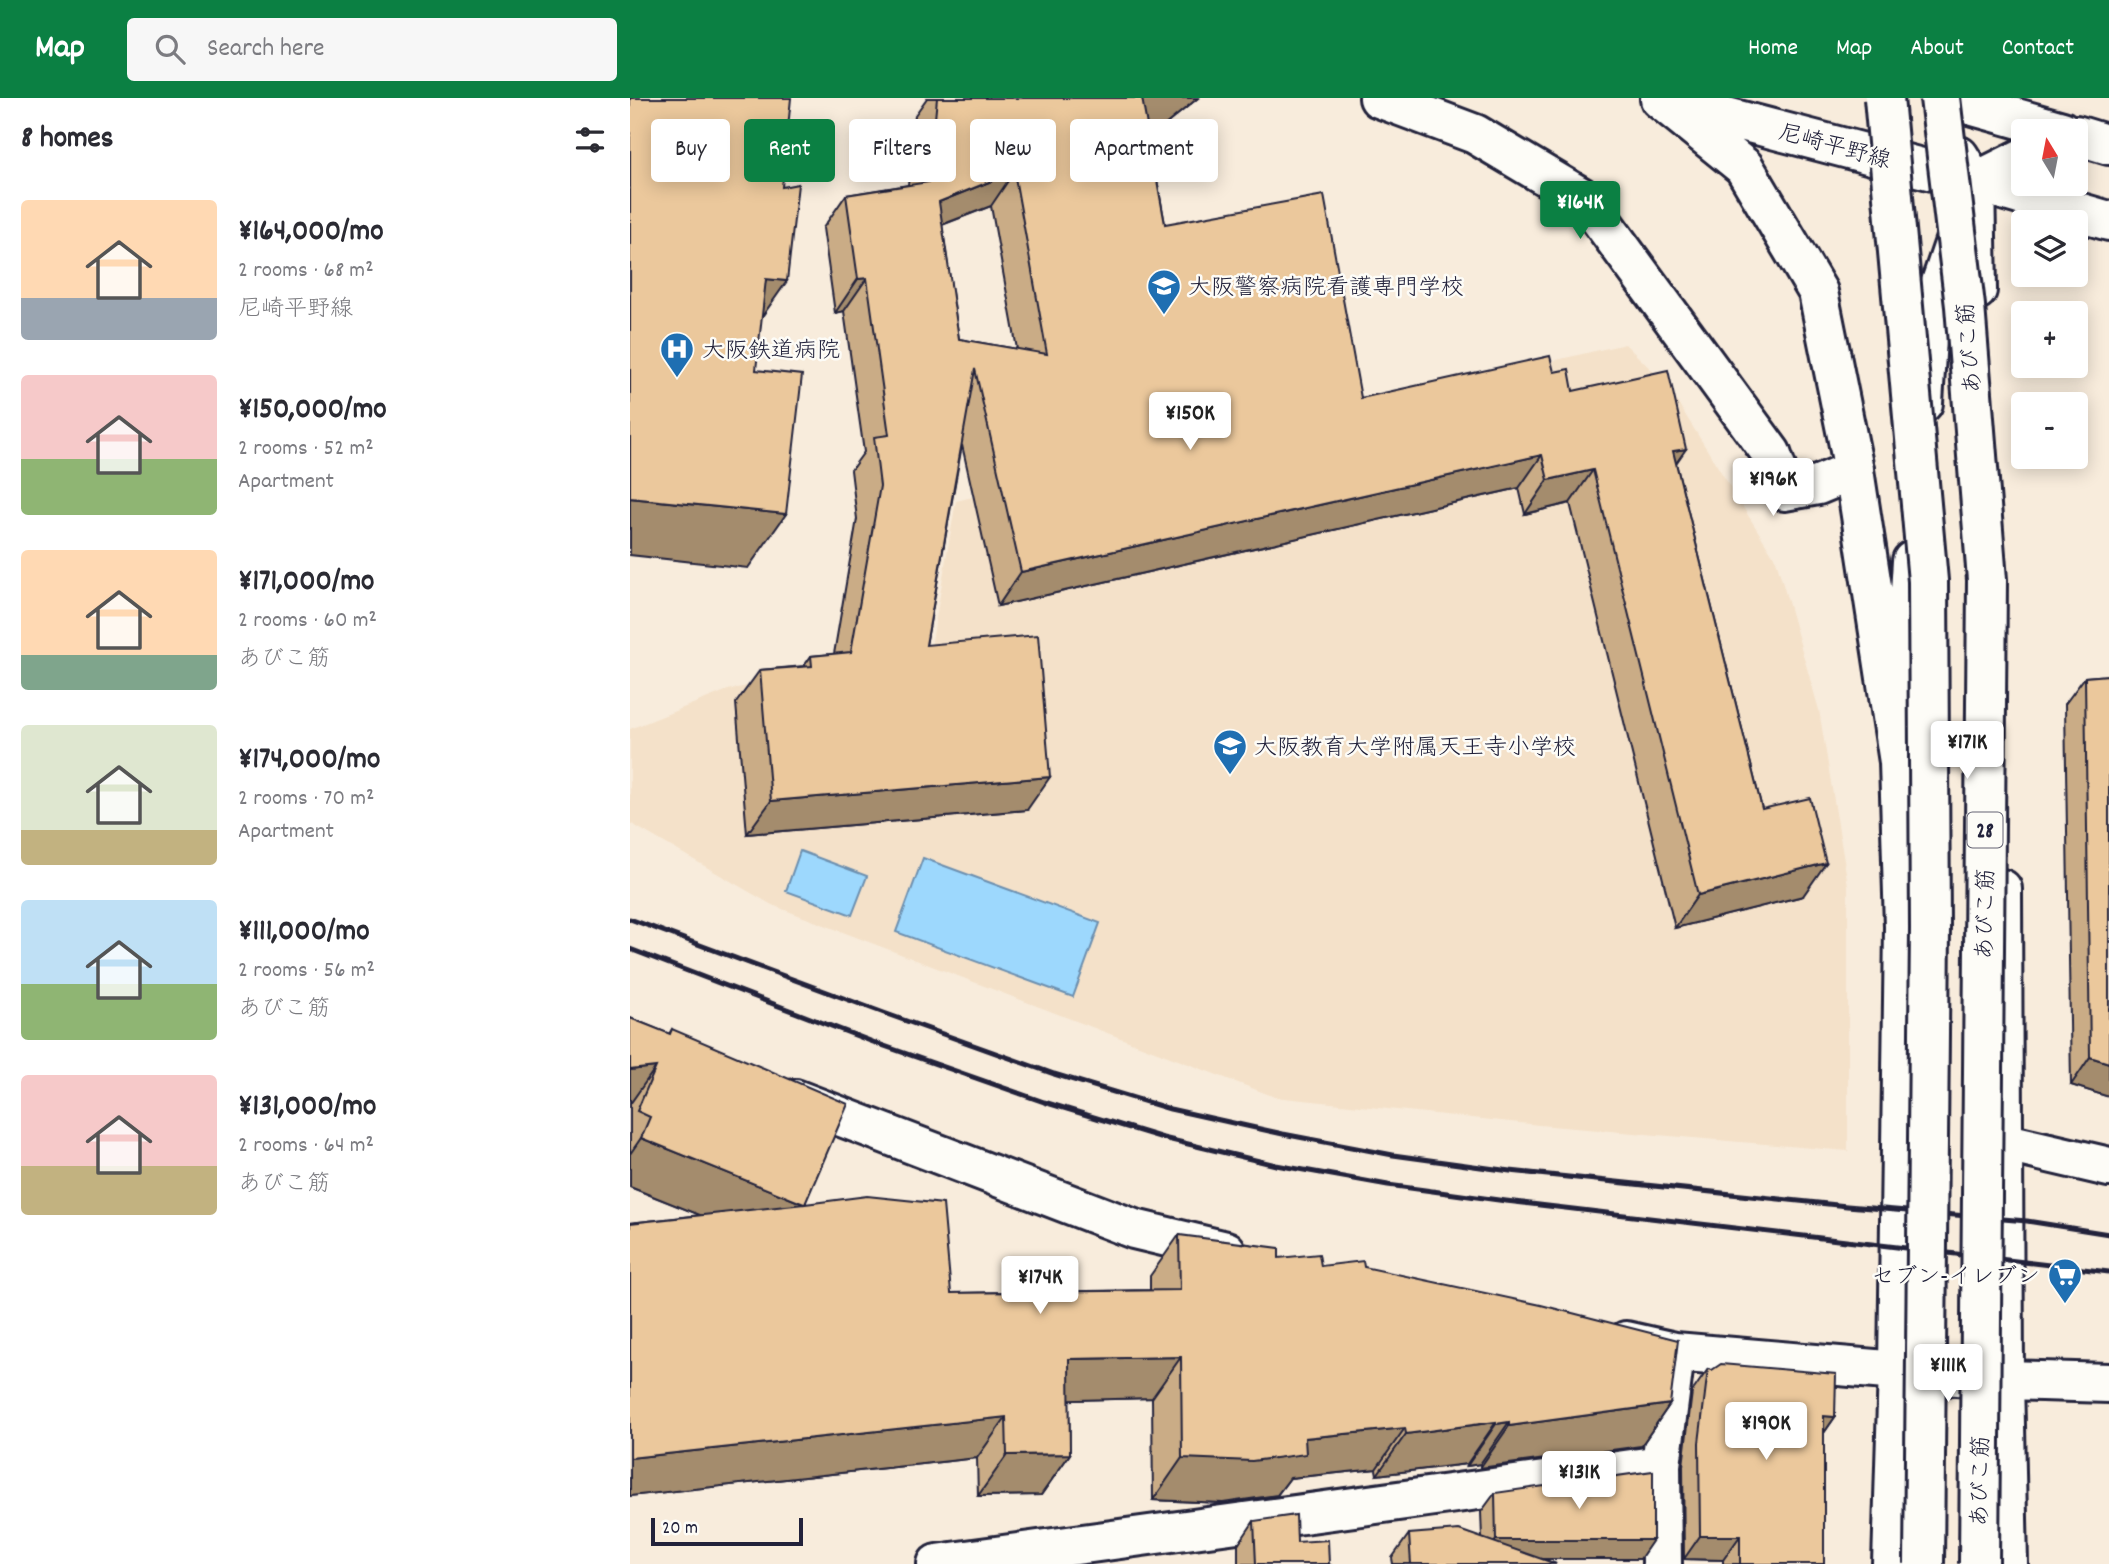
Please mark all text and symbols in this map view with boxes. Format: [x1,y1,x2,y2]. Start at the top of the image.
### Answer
search box [127,18,617,81]
text: Map [35,26,85,73]
icon: search [151,30,189,68]
text: Search here [207,31,325,68]
text: Home [1748,32,1798,66]
text: Map [1836,32,1872,66]
text: About [1910,32,1964,66]
text: Contact [2002,32,2074,66]
street label: 尼崎平野線 [1774,118,1894,179]
text: 8 homes [21,119,113,162]
chip: Buy [651,119,730,182]
chip: Rent [744,119,835,182]
chip: Filters [849,119,956,182]
chip: New [970,119,1056,182]
chip: Apartment [1070,119,1218,182]
north arrow [2011,119,2088,196]
map controls [2011,119,2088,469]
icon: filters [571,121,609,159]
pin: ¥164K [1531,181,1629,241]
text: ¥164K [1556,187,1604,220]
button: layers [2011,210,2088,287]
text: ¥164,000/mo [238,212,384,255]
icon: home [77,228,161,312]
text: 2 rooms · 68 m² [238,255,374,288]
school or university icon: 大阪警察病院看護専門学校 [1145,267,1183,316]
place label: 大阪警察病院看護専門学校 [1188,273,1464,306]
text: 尼崎平野線 [238,294,353,327]
street label: あびこ筋 [1951,300,1992,395]
button: + [2011,301,2088,378]
hospital icon: 大阪鉄道病院 [658,330,696,379]
place label: 大阪鉄道病院 [702,336,840,369]
text: ¥150,000/mo [238,390,387,433]
pin: ¥150K [1141,392,1239,452]
button: − [2011,392,2088,469]
text: ¥150K [1165,398,1215,431]
icon: home [77,403,161,487]
text: 2 rooms · 52 m² [238,433,374,466]
pin: ¥196K [1724,458,1822,518]
text: ¥196K [1749,464,1797,497]
text: Apartment [238,466,334,499]
text: ¥171,000/mo [238,562,374,605]
icon: home [77,578,161,662]
text: 2 rooms · 60 m² [238,605,377,638]
text: あびこ筋 [238,644,330,677]
pin: ¥171K [1918,722,2016,781]
school or university icon: 大阪教育大学附属天王寺小学校 [1211,727,1249,776]
text: ¥171K [1947,727,1987,760]
place label: 大阪教育大学附属天王寺小学校 [1254,733,1576,766]
text: ¥174,000/mo [238,740,380,783]
icon: home [77,753,161,837]
text: 2 rooms · 70 m² [238,783,374,816]
road number: 28 [1968,812,2002,848]
text: Apartment [238,816,334,849]
street label: あびこ筋 [1970,868,2005,960]
text: ¥111,000/mo [238,912,370,955]
icon: home [77,928,161,1012]
text: 2 rooms · 56 m² [238,955,375,988]
text: あびこ筋 [238,994,330,1027]
text: ¥131,000/mo [238,1087,376,1130]
icon: home [77,1103,161,1187]
text: 2 rooms · 64 m² [238,1130,374,1163]
text: あびこ筋 [238,1169,330,1202]
pin: ¥174K [991,1256,1089,1316]
supermarket icon: セブン-イレブン [2046,1256,2084,1305]
text: ¥174K [1017,1262,1063,1295]
place label: セブン-イレブン [1871,1262,2040,1295]
pin: ¥111K [1899,1344,1997,1404]
text: ¥111K [1930,1350,1966,1383]
pin: ¥190K [1717,1402,1815,1462]
text: ¥190K [1741,1408,1791,1441]
street label: あびこ筋 [1965,1435,2000,1527]
pin: ¥131K [1530,1452,1628,1511]
text: ¥131K [1558,1457,1600,1490]
scale bar [651,1515,803,1547]
text: 20 m [662,1516,698,1543]

